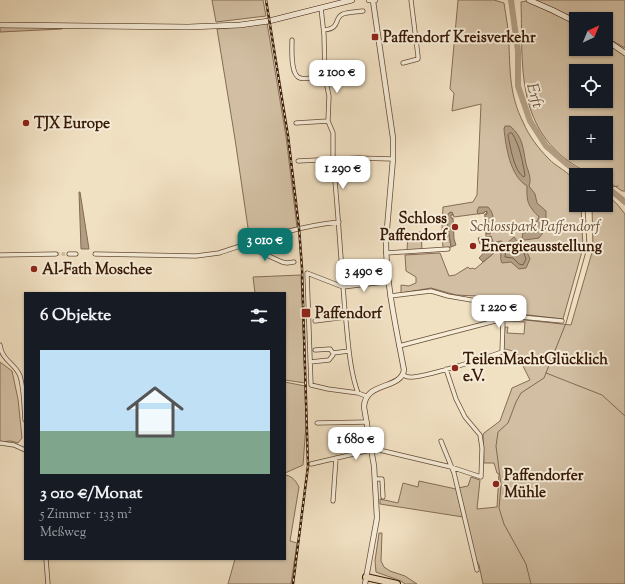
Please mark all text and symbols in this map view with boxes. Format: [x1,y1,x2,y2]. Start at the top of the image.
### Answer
north arrow [569,12,613,56]
map controls [569,12,613,212]
place label: Paffendorf Kreisverkehr [383,28,536,49]
marker: Paffendorf Kreisverkehr [370,32,380,42]
pin: 2 100 € [300,60,374,94]
text: 2 100 € [318,64,356,82]
button: locate [569,64,613,108]
water label: Erft [519,80,548,111]
place label: TJX Europe [34,114,110,135]
button: + [569,116,613,160]
marker: TJX Europe [21,118,31,128]
pin: 1 290 € [306,156,380,190]
text: 1 290 € [324,160,362,178]
button: − [569,168,613,212]
place label: Schloss Paffendorf [380,209,449,247]
park label: Schlosspark Paffendorf [470,217,602,238]
marker: Schloss Paffendorf [450,222,460,232]
pin: 3 010 € [228,228,302,262]
text: 3 010 € [247,232,283,250]
place label: Energieausstellung [481,237,603,258]
marker: Energieausstellung [468,241,478,251]
pin: 3 490 € [327,259,401,293]
place label: Al-Fath Moschee [42,260,152,281]
text: 3 490 € [345,263,383,281]
marker: Al-Fath Moschee [29,264,39,274]
pin: 1 220 € [462,295,536,329]
text: 1 220 € [481,299,518,317]
text: 6 Objekte [40,304,111,328]
place label: Paffendorf [315,304,384,325]
icon: filters [248,305,270,327]
marker: Paffendorf [300,307,312,319]
place label: TeilenMachtGlücklich e.V. [463,350,608,388]
marker: TeilenMachtGlücklich e.V. [450,363,460,373]
icon: home [119,376,191,448]
pin: 1 680 € [319,427,393,461]
text: 1 680 € [337,431,375,449]
place label: Paffendorfer Mühle [504,466,584,504]
marker: Paffendorfer Mühle [491,479,501,489]
text: 3 010 €/Monat [40,482,142,506]
text: 5 Zimmer · 133 m² [40,506,132,524]
text: Meßweg [40,524,86,542]

